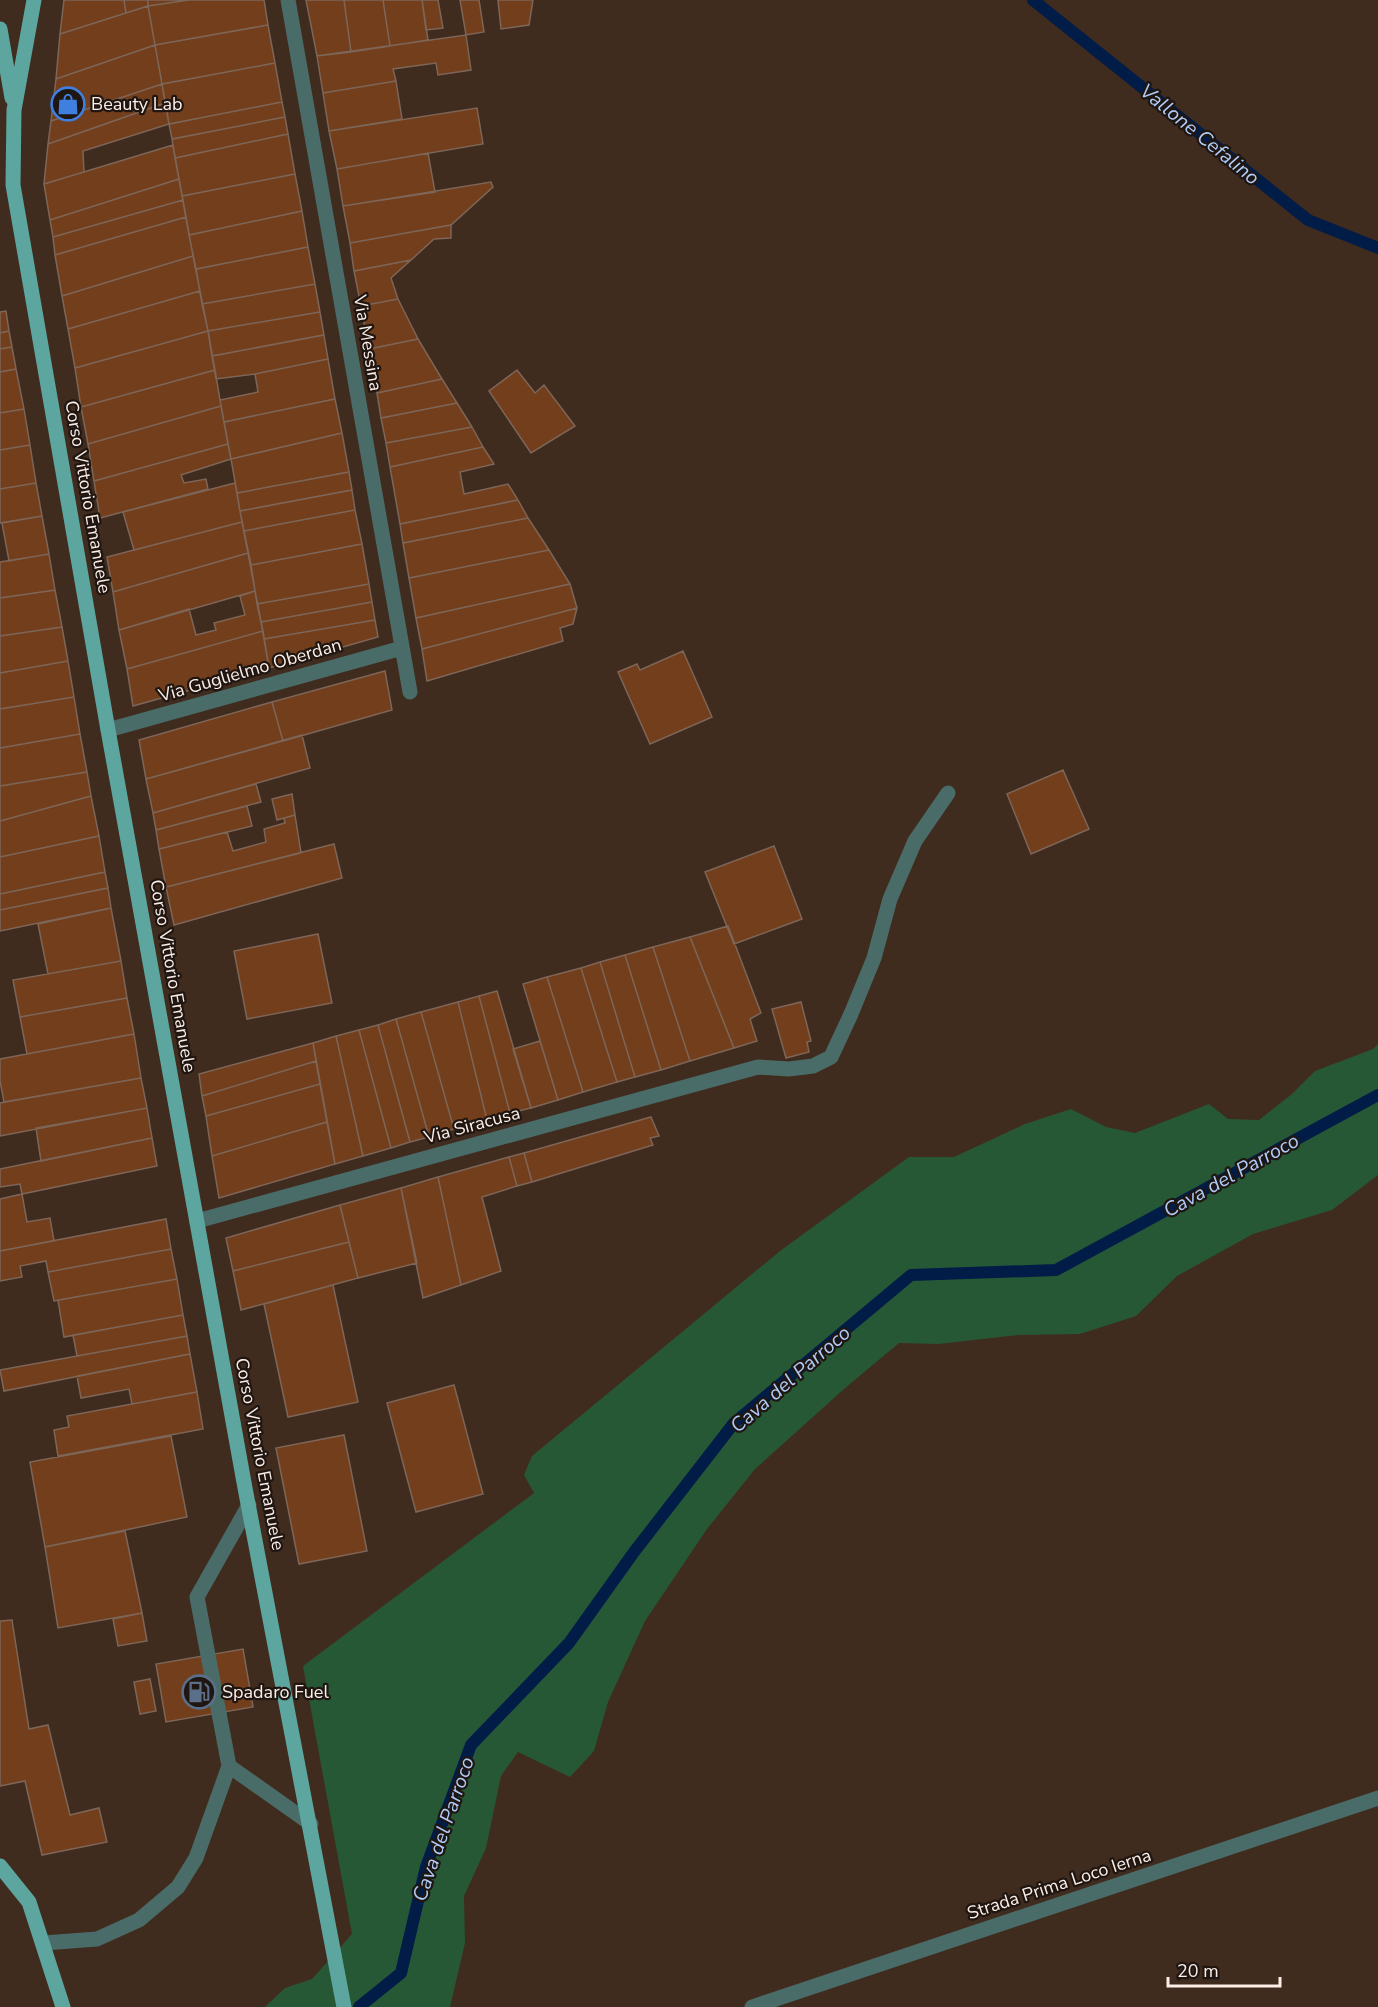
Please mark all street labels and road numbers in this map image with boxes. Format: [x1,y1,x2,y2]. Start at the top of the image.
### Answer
street label: Via Messina [348,292,388,393]
street label: Corso Vittorio Emanuele [59,399,117,595]
street label: Via Guglielmo Oberdan [155,632,344,708]
street label: Corso Vittorio Emanuele [144,878,202,1074]
street label: Via Siracusa [420,1101,523,1150]
street label: Corso Vittorio Emanuele [230,1356,290,1552]
street label: Strada Prima Loco Ierna [964,1843,1154,1925]

